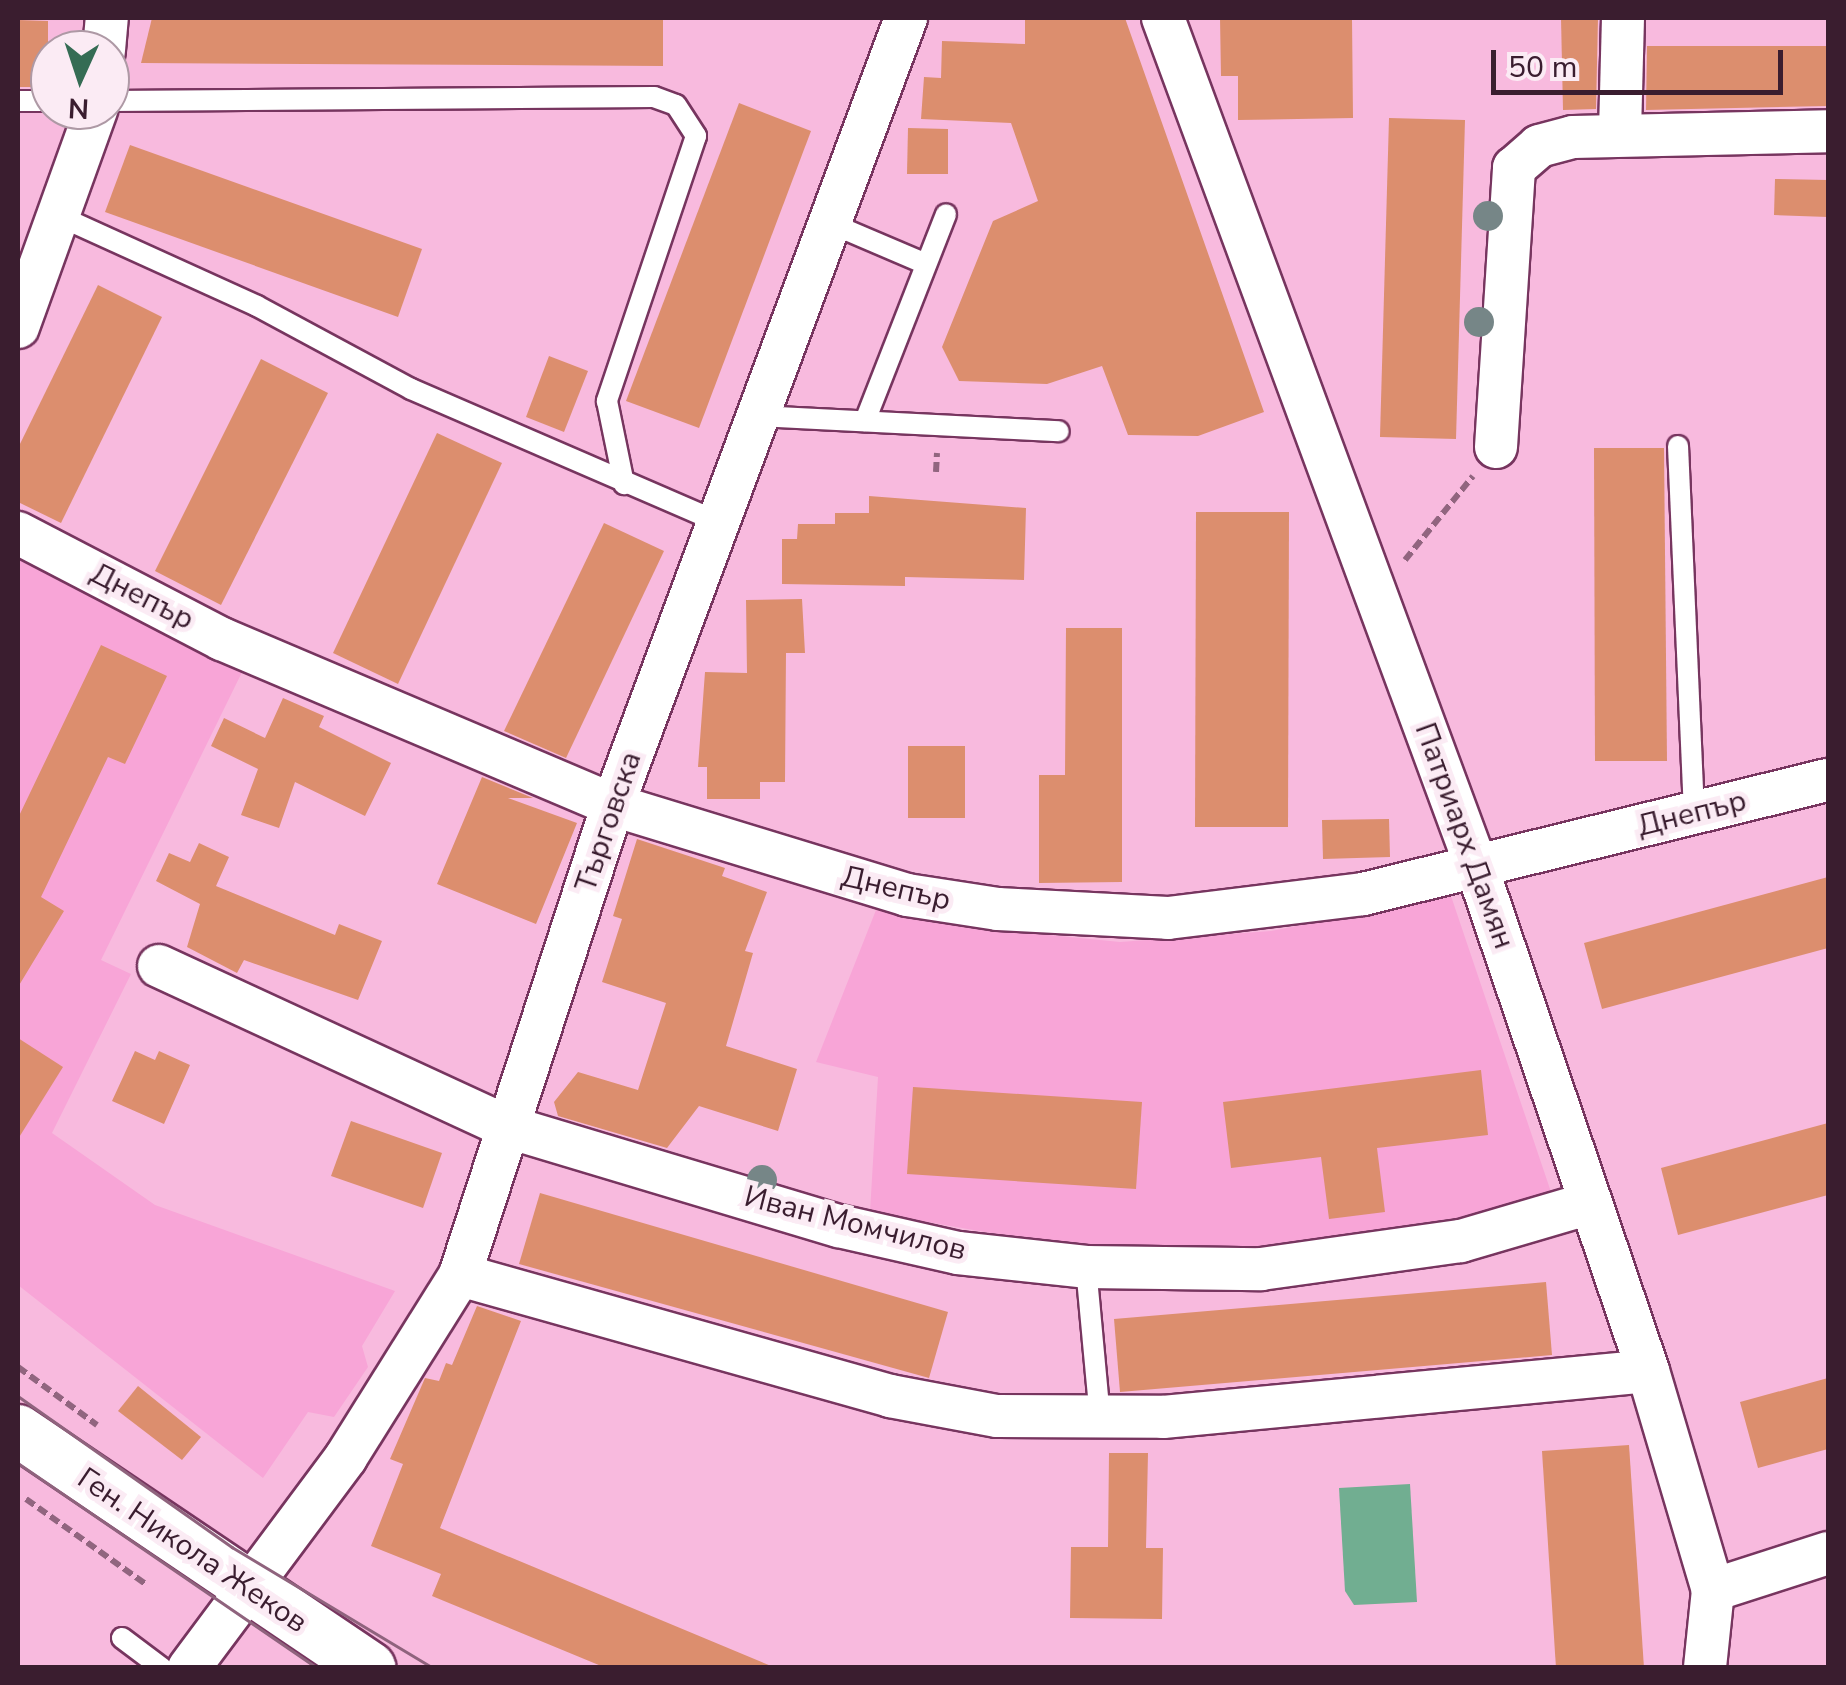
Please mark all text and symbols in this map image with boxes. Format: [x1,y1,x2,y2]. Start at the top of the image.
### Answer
north arrow [30,30,130,130]
scale bar [1496,30,1788,92]
text: 50 m [1508,47,1577,88]
text: N [67,88,90,127]
street label: Днепър [84,556,200,638]
street label: Патриарх Дамян [1406,718,1522,954]
street label: Търговска [568,747,650,897]
street label: Днепър [1634,783,1750,845]
street label: Днепър [838,859,954,919]
street label: Иван Момчилов [740,1179,970,1269]
street label: Ген. Никола Жеков [70,1461,314,1641]

